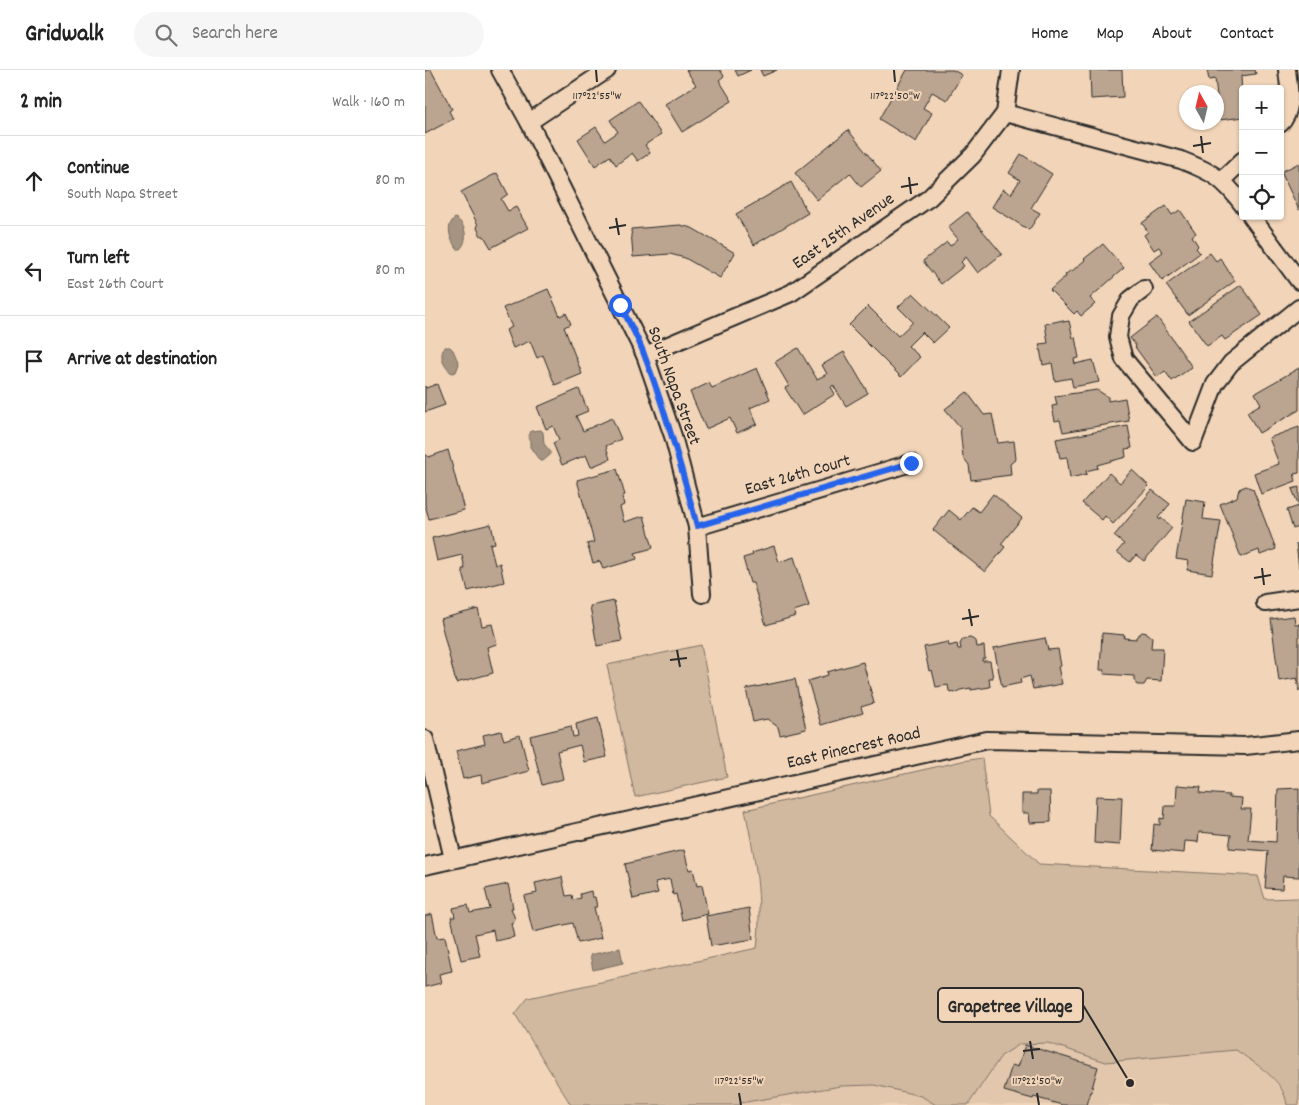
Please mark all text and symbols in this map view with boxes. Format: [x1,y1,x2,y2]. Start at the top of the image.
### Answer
search box [134,12,484,57]
text: Gridwalk [25,18,104,52]
icon: search [152,21,180,49]
text: Search here [192,21,278,48]
text: Home [1031,22,1068,47]
text: Map [1096,22,1124,47]
text: About [1152,22,1192,47]
text: Contact [1220,22,1274,47]
north arrow [1179,85,1224,130]
map controls [1239,85,1284,220]
button: + [1239,85,1284,130]
text: 2 min [20,88,62,118]
text: 117°22'55"W [573,88,622,105]
text: 117°22'50"W [870,88,920,105]
text: Walk · 160 m [332,91,405,114]
button: − [1239,130,1284,175]
text: Continue [67,156,129,183]
icon: ahead [20,167,48,195]
text: 80 m [375,169,405,192]
button: locate [1239,175,1284,220]
text: South Napa Street [67,183,178,206]
street label: East 25th Avenue [788,187,900,276]
text: Turn left [67,246,130,273]
icon: left [20,257,48,285]
text: 80 m [375,259,405,282]
text: East 26th Court [67,273,164,296]
route start [609,294,632,317]
street label: South Napa Street [640,323,706,449]
icon: arrive [20,347,48,375]
text: Arrive at destination [67,347,217,374]
street label: East 26th Court [742,449,854,503]
route end [900,452,923,475]
street label: East Pinecrest Road [785,721,923,777]
callout: Grapetree Village [938,988,1083,1022]
text: Grapetree Village [947,995,1073,1022]
text: 117°22'55"W [715,1073,764,1090]
text: 117°22'50"W [1012,1073,1062,1090]

